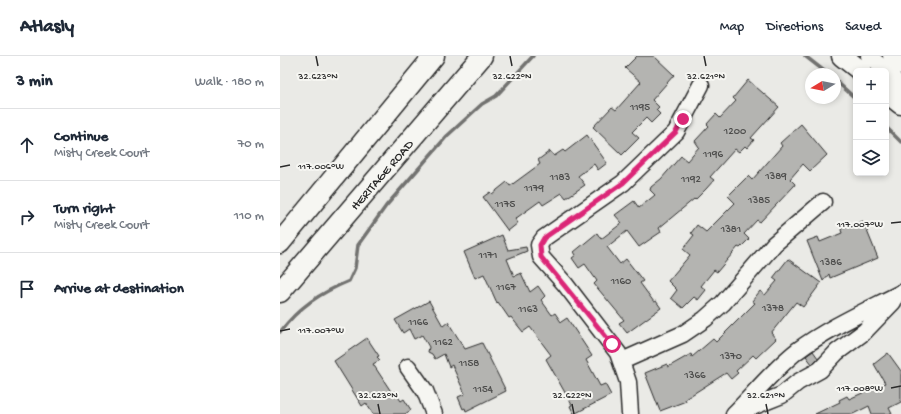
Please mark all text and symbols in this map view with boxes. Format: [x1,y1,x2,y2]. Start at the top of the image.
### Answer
text: Atlasly [20,16,74,39]
text: Map [720,19,744,36]
text: Directions [766,19,823,36]
text: Saved [845,19,881,36]
north arrow [805,68,841,104]
map controls [853,68,889,176]
button: + [853,68,889,104]
text: 32.623°N [297,71,338,83]
text: 32.622°N [491,71,532,83]
text: 32.621°N [686,71,726,83]
text: 3 min [16,72,53,92]
text: Walk · 180 m [195,75,264,90]
house number: 1195 [629,102,650,114]
button: − [853,104,889,140]
route end [674,110,692,128]
house number: 1200 [723,126,746,138]
text: Continue [54,128,108,146]
icon: ahead [16,134,38,156]
text: 70 m [238,137,264,152]
street label: HERITAGE ROAD [348,137,418,214]
button: layers [853,140,889,176]
text: Misty Creek Court [54,146,149,161]
house number: 1196 [702,149,723,161]
text: 117.006°W [297,161,344,173]
house number: 1389 [764,171,787,183]
house number: 1183 [549,172,571,184]
house number: 1192 [680,174,701,186]
house number: 1179 [523,183,545,195]
house number: 1385 [747,195,770,207]
house number: 1175 [494,199,515,211]
text: Turn right [54,200,114,218]
icon: right [16,206,38,228]
text: 110 m [234,209,264,224]
text: Misty Creek Court [54,218,149,233]
text: 117.007°W [836,219,883,231]
house number: 1381 [720,224,741,236]
house number: 1171 [477,250,498,262]
house number: 1386 [819,257,842,269]
house number: 1160 [610,276,631,288]
icon: arrive [16,278,38,300]
text: Arrive at destination [54,280,184,298]
house number: 1167 [495,282,516,294]
house number: 1378 [761,303,784,315]
house number: 1163 [517,304,538,316]
house number: 1166 [407,317,428,329]
text: 117.007°W [297,325,344,337]
route start [603,335,621,353]
house number: 1162 [432,337,454,349]
house number: 1370 [719,351,742,363]
house number: 1158 [458,358,479,370]
house number: 1366 [683,370,706,382]
text: 117.008°W [836,383,884,395]
house number: 1154 [472,384,494,396]
text: 32.623°N [357,390,398,402]
text: 32.622°N [551,390,592,402]
text: 32.621°N [746,390,786,402]

